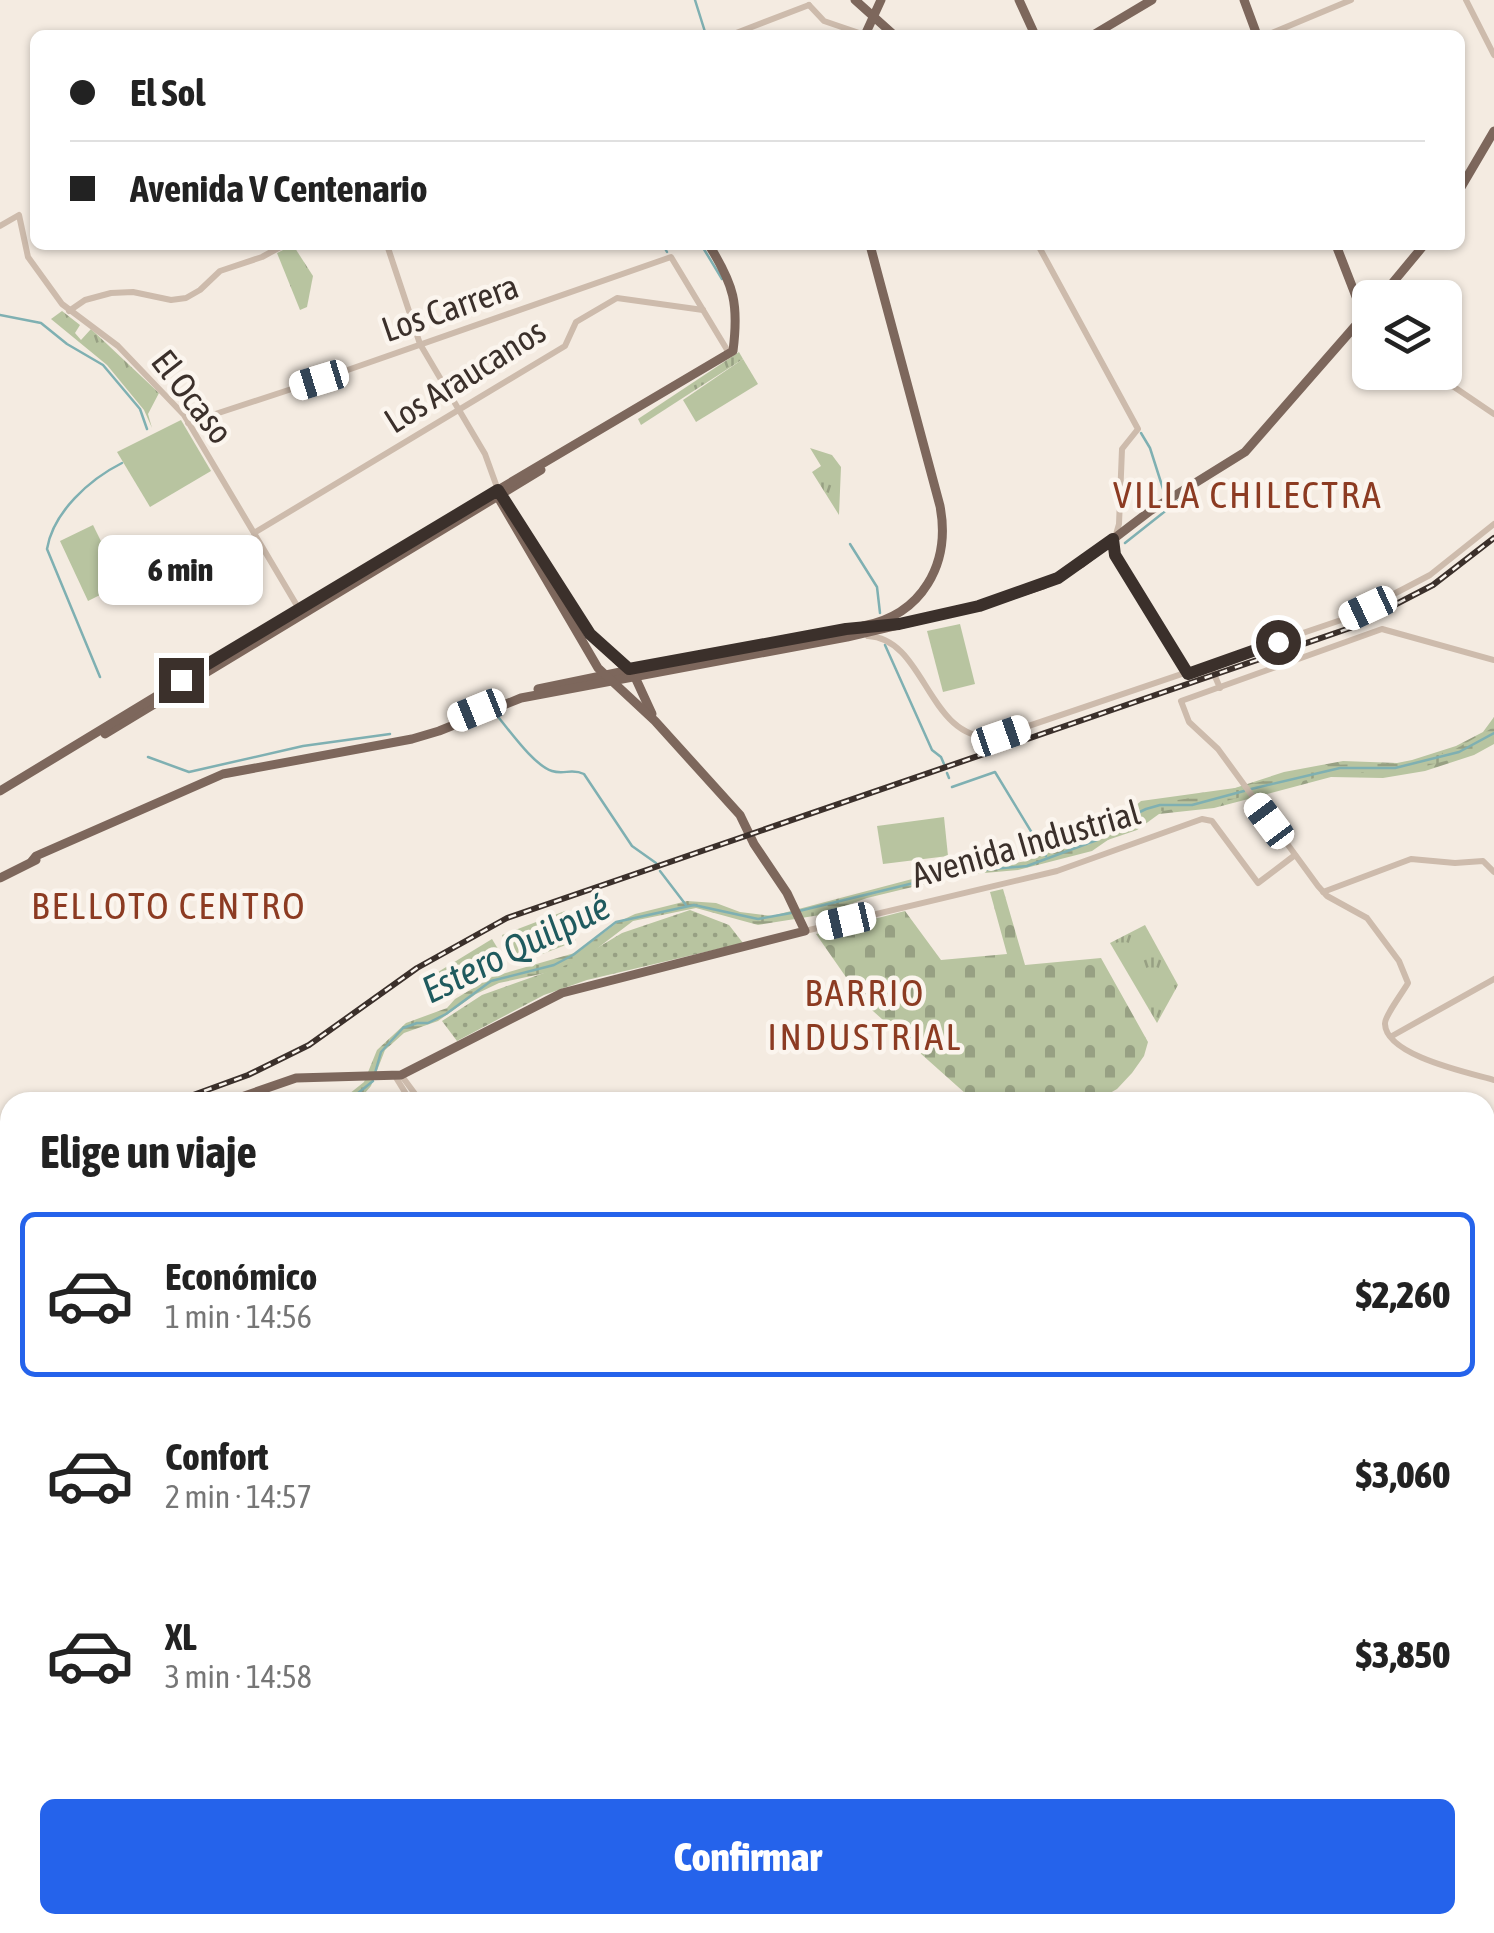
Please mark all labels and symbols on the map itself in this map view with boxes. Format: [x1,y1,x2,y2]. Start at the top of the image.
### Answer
street label: Los Carrera [376,265,523,349]
street label: Los Araucanos [377,310,552,440]
street label: El Ocaso [144,342,242,451]
car [286,357,352,403]
district label: VILLA CHILECTRA [1113,473,1383,516]
callout: 6 min [99,535,264,605]
car [1334,582,1402,634]
route start [1256,620,1301,665]
route end [159,658,204,703]
car [444,685,510,735]
car [968,712,1034,760]
car [1239,788,1299,854]
street label: Avenida Industrial [907,791,1144,895]
district label: BELLOTO CENTRO [31,884,307,927]
water label: Estero Quilpué [415,884,617,1011]
car [813,900,879,942]
district label: BARRIO INDUSTRIAL [767,971,963,1058]

